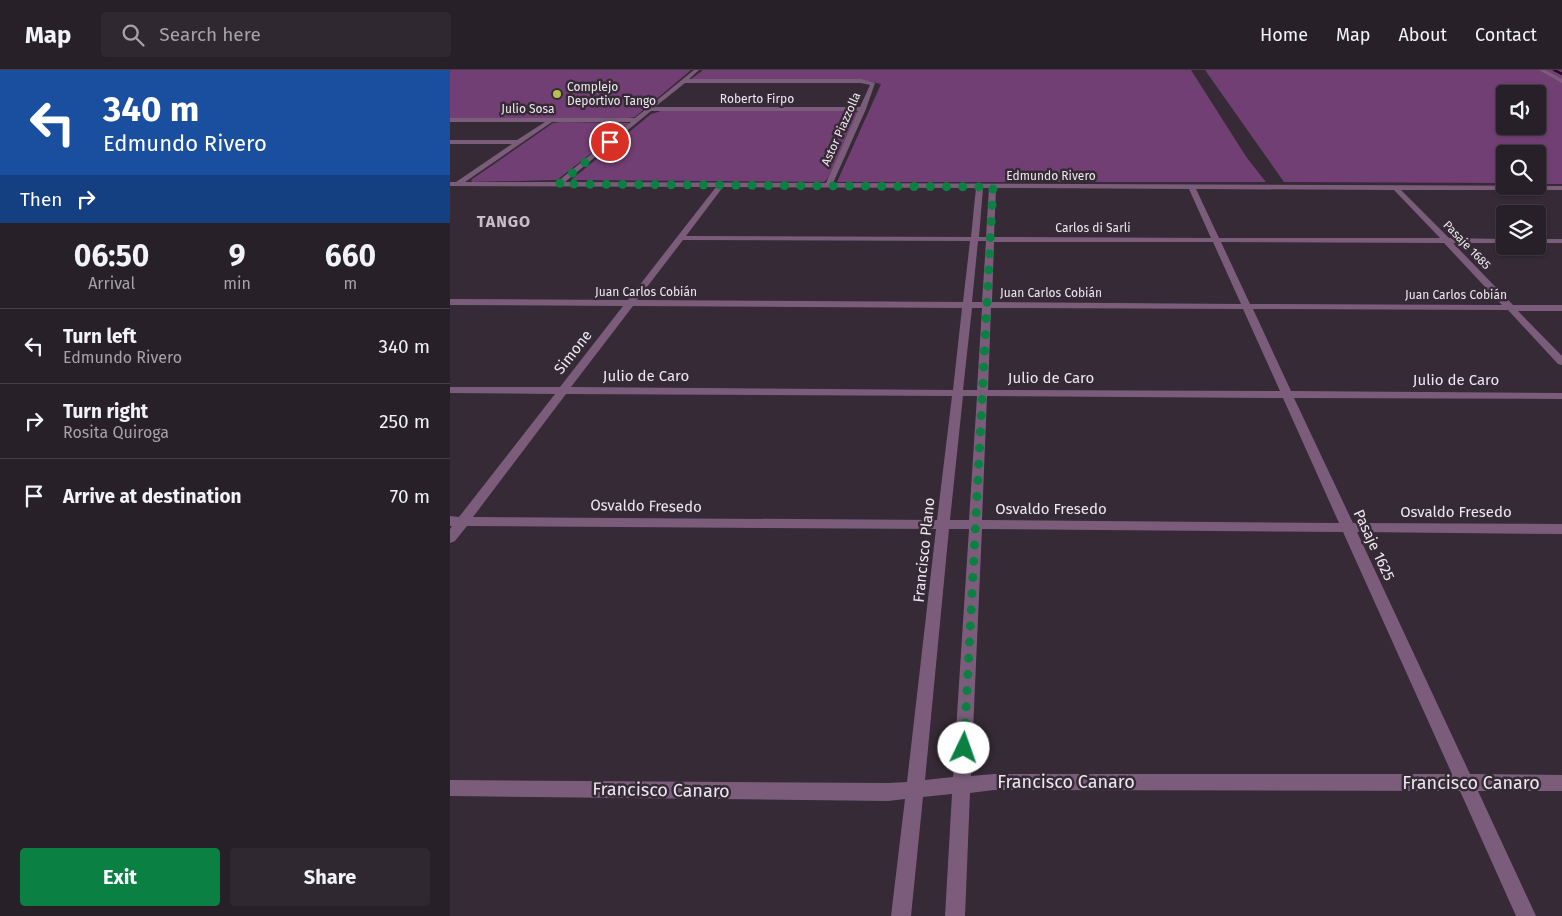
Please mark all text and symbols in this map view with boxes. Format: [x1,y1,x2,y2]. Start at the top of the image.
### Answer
search box [101,12,451,57]
text: Map [25,21,71,49]
icon: search [119,21,147,49]
text: Search here [159,23,261,46]
text: Home [1260,24,1308,46]
text: Map [1336,24,1370,46]
text: About [1398,24,1447,46]
text: Contact [1475,24,1537,46]
place label: Complejo Deportivo Tango [567,80,656,108]
map controls [1496,85,1546,255]
button: sound [1496,85,1546,135]
text: 340 m [103,88,199,130]
marker: Complejo Deportivo Tango [551,88,563,100]
icon: left [20,90,85,155]
street label: Astor Piazzolla [818,90,864,168]
street label: Roberto Firpo [720,92,794,106]
street label: Julio Sosa [501,102,555,116]
pin [589,121,631,163]
icon: arrive [596,128,624,156]
text: Edmundo Rivero [103,130,267,157]
button: search [1496,145,1546,195]
street label: Edmundo Rivero [1006,169,1096,183]
icon: right [72,185,100,213]
text: Then [20,188,62,211]
button: layers [1496,205,1546,255]
district label: TANGO [477,212,531,231]
street label: Pasaje 1685 [1440,218,1494,272]
street label: Carlos di Sarli [1055,221,1131,235]
text: 06:50 [74,238,149,274]
text: 9 [229,238,245,274]
text: 660 [325,238,376,274]
text: Arrival [88,274,135,293]
text: min [223,274,251,293]
text: m [344,274,357,293]
street label: Juan Carlos Cobián [595,285,697,299]
street label: Juan Carlos Cobián [1000,286,1102,300]
street label: Juan Carlos Cobián [1405,288,1507,302]
text: Turn left [63,325,137,348]
street label: Simone [550,326,596,378]
icon: left [20,332,48,360]
text: 340 m [379,335,430,358]
text: Edmundo Rivero [63,348,182,367]
street label: Julio de Caro [603,367,689,385]
street label: Julio de Caro [1008,369,1094,387]
street label: Julio de Caro [1413,371,1499,389]
text: Turn right [63,400,148,423]
icon: right [20,407,48,435]
text: 250 m [379,410,430,433]
text: Rosita Quiroga [63,423,169,442]
icon: arrive [20,482,48,510]
text: Arrive at destination [63,485,242,508]
text: 70 m [390,485,430,508]
street label: Osvaldo Fresedo [590,496,702,516]
street label: Francisco Plano [910,497,938,603]
street label: Osvaldo Fresedo [995,500,1107,518]
street label: Osvaldo Fresedo [1400,503,1512,521]
street label: Pasaje 1625 [1350,507,1398,583]
position arrow [937,721,989,773]
street label: Francisco Canaro [997,771,1135,793]
street label: Francisco Canaro [1402,772,1540,794]
street label: Francisco Canaro [592,778,730,802]
button: Exit [20,848,220,906]
button: Share [230,848,430,906]

